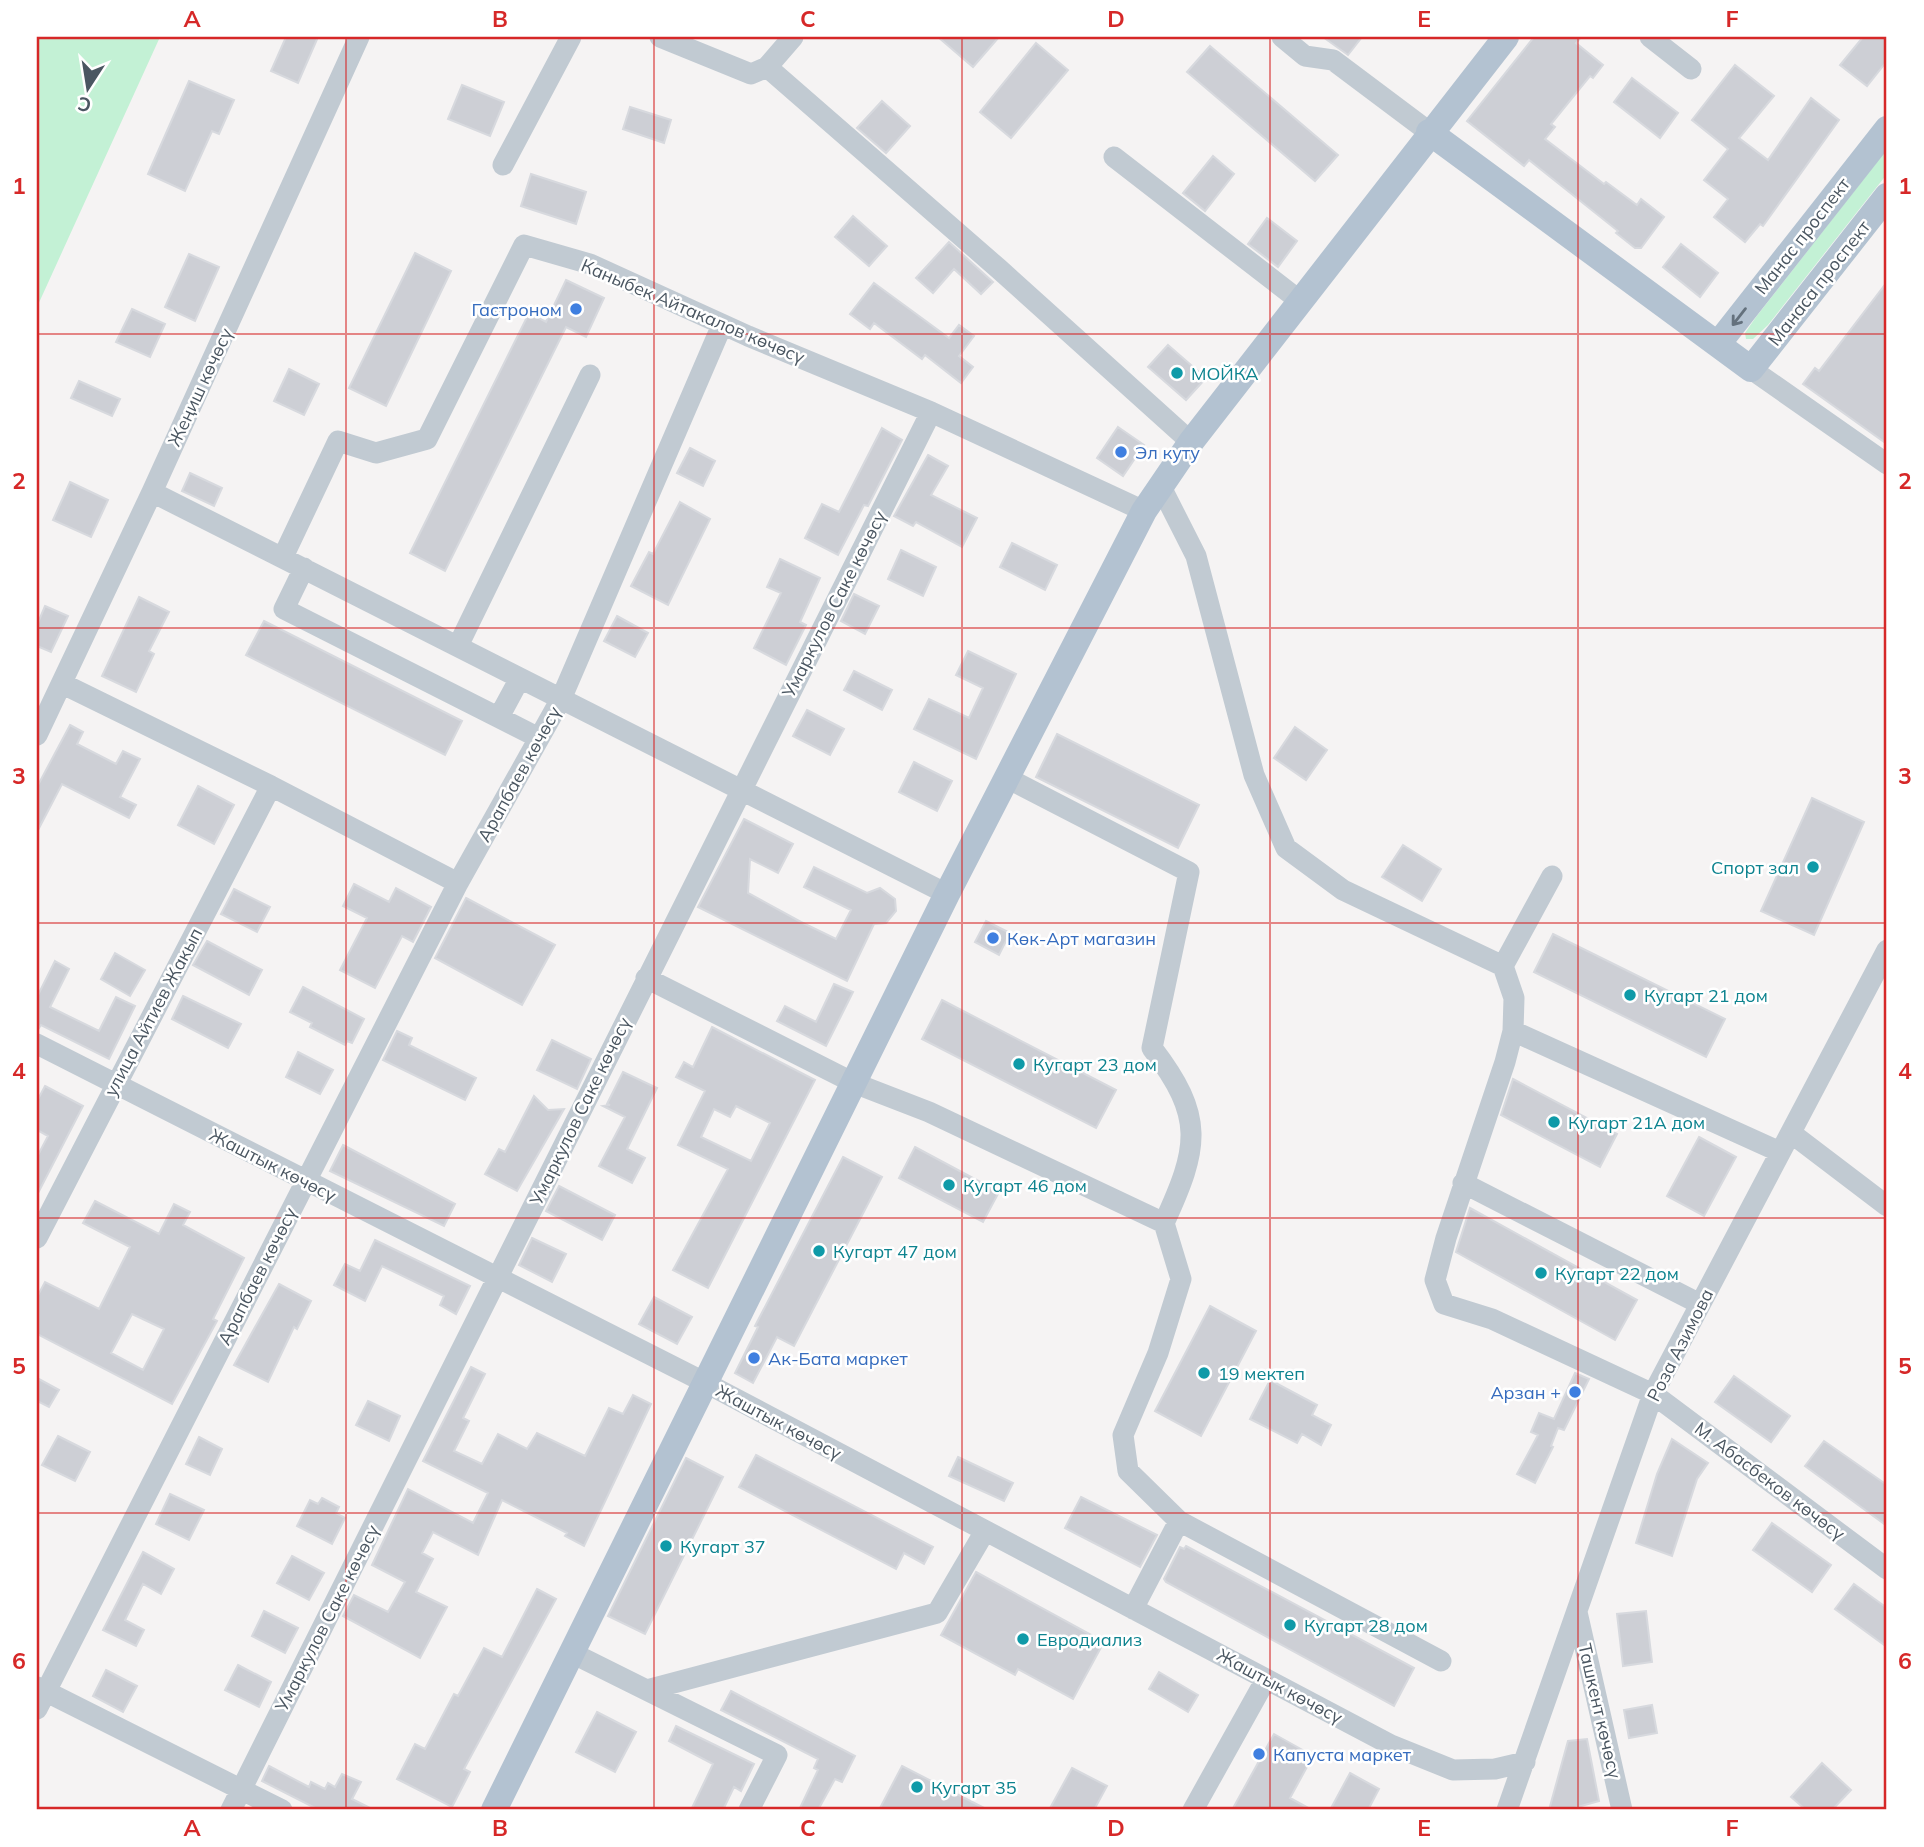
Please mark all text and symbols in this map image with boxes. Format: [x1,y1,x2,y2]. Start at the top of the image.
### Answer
text: A [183,4,201,33]
text: B [492,4,508,33]
text: C [800,4,816,33]
text: D [1107,4,1125,33]
text: E [1417,4,1431,33]
text: F [1725,4,1739,33]
north arrow [52,52,122,122]
text: С [76,92,93,118]
text: 1 [12,171,26,200]
text: 1 [1898,171,1912,200]
street label: Манас проспект [1749,172,1855,299]
street label: Манаса проспект [1763,215,1876,350]
street label: Каныбек Айтакалов көчөсү [578,253,809,369]
place label: Гастроном [471,298,562,321]
marker: Гастроном [568,301,584,317]
one-way arrow [1731,308,1746,326]
street label: Жеңиш көчөсү [162,324,238,450]
place label: МОЙКА [1191,362,1259,385]
marker: МОЙКА [1169,365,1185,381]
place label: Эл куту [1135,441,1200,464]
marker: Эл куту [1113,444,1129,460]
text: 2 [12,466,26,495]
text: 2 [1898,466,1912,495]
street label: Умаркулов Саке көчөсү [776,506,891,702]
street label: Арапбаев көчөсү [472,702,566,846]
text: 3 [12,761,26,790]
text: 3 [1898,761,1912,790]
place label: Спорт зал [1711,856,1799,879]
marker: Спорт зал [1805,859,1821,875]
street label: улица Айтиев Жакып [99,924,207,1100]
place label: Көк-Арт магазин [1007,927,1156,950]
marker: Көк-Арт магазин [985,930,1001,946]
place label: Кугарт 21 дом [1644,984,1768,1007]
marker: Кугарт 21 дом [1622,987,1638,1003]
street label: Умаркулов Саке көчөсү [524,1013,636,1210]
place label: Кугарт 23 дом [1033,1053,1157,1076]
text: 4 [12,1056,26,1085]
marker: Кугарт 23 дом [1011,1056,1027,1072]
text: 4 [1898,1056,1912,1085]
place label: Кугарт 21А дом [1568,1111,1705,1134]
marker: Кугарт 21А дом [1546,1114,1562,1130]
street label: Жаштык көчөсү [206,1123,340,1207]
place label: Кугарт 46 дом [963,1174,1087,1197]
marker: Кугарт 46 дом [941,1177,957,1193]
street label: Арапбаев көчөсү [212,1203,302,1349]
place label: Кугарт 47 дом [833,1240,957,1263]
marker: Кугарт 47 дом [811,1243,827,1259]
place label: Кугарт 22 дом [1555,1262,1679,1285]
marker: Кугарт 22 дом [1533,1265,1549,1281]
street label: Роза Азимова [1642,1285,1718,1405]
place label: Ак-Бата маркет [768,1347,908,1370]
marker: Ак-Бата маркет [746,1350,762,1366]
text: 5 [12,1351,26,1380]
text: 5 [1898,1351,1912,1380]
place label: 19 мектеп [1218,1362,1305,1385]
marker: 19 мектеп [1196,1365,1212,1381]
street label: Жаштык көчөсү [712,1379,846,1465]
place label: Арзан + [1490,1381,1561,1404]
marker: Арзан + [1567,1384,1583,1400]
street label: М. Абасбеков көчөсү [1690,1417,1850,1545]
street label: Умаркулов Саке көчөсү [269,1520,384,1716]
place label: Кугарт 37 [680,1535,766,1558]
marker: Кугарт 37 [658,1538,674,1554]
place label: Кугарт 28 дом [1304,1614,1428,1637]
marker: Кугарт 28 дом [1282,1617,1298,1633]
place label: Евродиализ [1037,1628,1142,1651]
marker: Евродиализ [1015,1631,1031,1647]
street label: Ташкент көчөсү [1573,1641,1627,1781]
street label: Жаштык көчөсү [1213,1643,1347,1729]
text: 6 [12,1646,26,1675]
text: 6 [1898,1646,1912,1675]
place label: Капуста маркет [1273,1743,1412,1766]
marker: Капуста маркет [1251,1746,1267,1762]
place label: Кугарт 35 [931,1776,1017,1799]
marker: Кугарт 35 [909,1779,925,1795]
text: A [183,1813,201,1842]
text: B [492,1813,508,1842]
text: C [800,1813,816,1842]
text: D [1107,1813,1125,1842]
text: E [1417,1813,1431,1842]
text: F [1725,1813,1739,1842]

